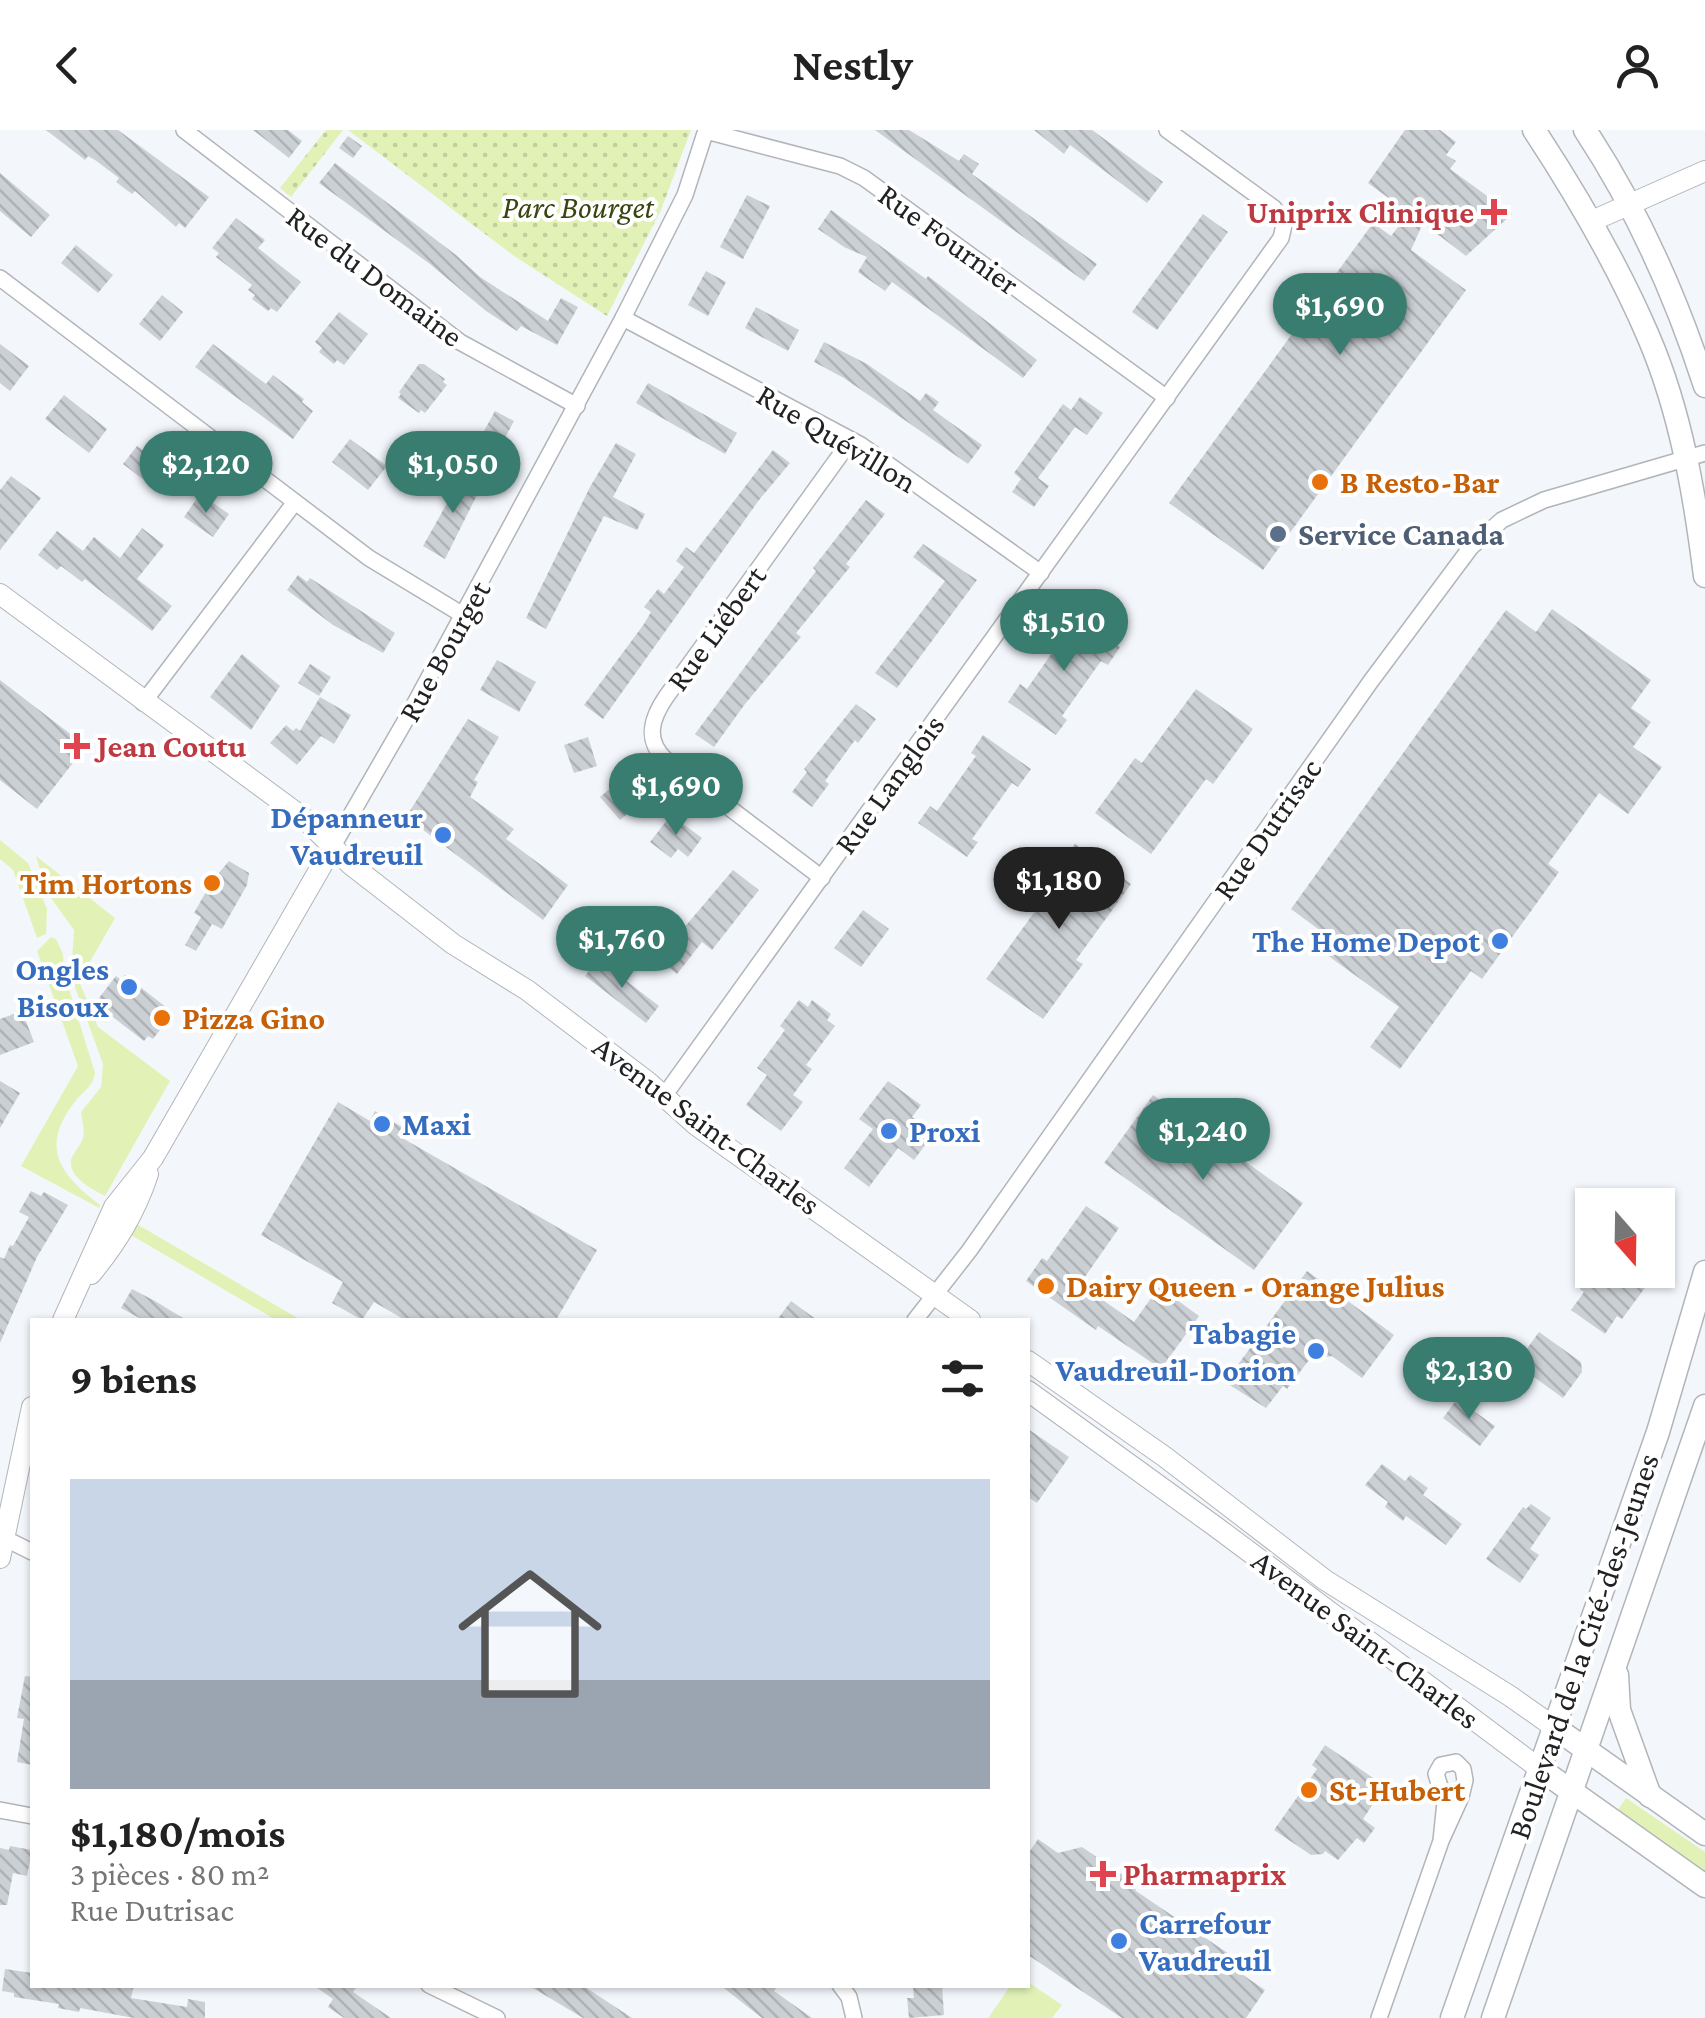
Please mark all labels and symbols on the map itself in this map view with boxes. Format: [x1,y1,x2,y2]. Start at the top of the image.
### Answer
street label: Rue Fournier [872,176,1026,302]
park label: Parc Bourget [502,189,655,225]
place label: Uniprix Clinique [1247,194,1474,230]
street label: Rue du Domaine [280,198,470,354]
marker: Uniprix Clinique [1483,201,1505,223]
pin: $1,690 [1259,273,1421,358]
street label: Rue Quévillon [751,376,923,500]
pin: $2,120 [125,431,287,516]
pin: $1,050 [372,431,534,516]
place label: B Resto-Bar [1340,464,1500,500]
marker: B Resto-Bar [1309,471,1331,493]
place label: Service Canada [1298,516,1505,552]
marker: Service Canada [1267,523,1289,545]
street label: Rue Liébert [659,558,773,697]
street label: Rue Bourget [391,574,498,728]
pin: $1,510 [983,589,1145,674]
street label: Rue Langlois [827,707,951,861]
place label: Jean Coutu [94,728,246,764]
marker: Jean Coutu [66,735,88,757]
street label: Rue Dutrisac [1205,751,1329,906]
pin: $1,690 [595,753,757,838]
place label: Dépanneur Vaudreuil [270,799,423,872]
marker: Dépanneur Vaudreuil [432,824,454,846]
pin: $1,180 [978,847,1140,932]
place label: Tim Hortons [20,865,192,901]
marker: Tim Hortons [201,872,223,894]
pin: $1,760 [541,906,703,991]
place label: The Home Depot [1252,923,1480,959]
marker: The Home Depot [1489,930,1511,952]
place label: Ongles Bisoux [15,951,110,1024]
marker: Ongles Bisoux [118,976,140,998]
place label: Pizza Gino [182,1000,325,1036]
marker: Pizza Gino [151,1007,173,1029]
street label: Avenue Saint-Charles [586,1028,828,1222]
pin: $1,240 [1122,1098,1284,1183]
place label: Maxi [402,1106,471,1142]
marker: Maxi [371,1113,393,1135]
place label: Proxi [909,1113,980,1149]
marker: Proxi [878,1120,900,1142]
north arrow [1575,1188,1675,1288]
place label: Dairy Queen - Orange Julius [1066,1268,1444,1304]
marker: Dairy Queen - Orange Julius [1035,1275,1057,1297]
place label: Tabagie Vaudreuil-Dorion [1054,1315,1296,1388]
pin: $2,130 [1388,1337,1550,1422]
marker: Tabagie Vaudreuil-Dorion [1305,1340,1327,1362]
street label: Boulevard de la Cité-des-Jeunes [1500,1449,1666,1843]
street label: Avenue Saint-Charles [1245,1542,1487,1736]
place label: St-Hubert [1329,1772,1466,1808]
marker: St-Hubert [1298,1779,1320,1801]
place label: Pharmaprix [1123,1856,1287,1892]
marker: Pharmaprix [1092,1863,1114,1885]
place label: Carrefour Vaudreuil [1138,1905,1271,1978]
marker: Carrefour Vaudreuil [1108,1930,1130,1952]

